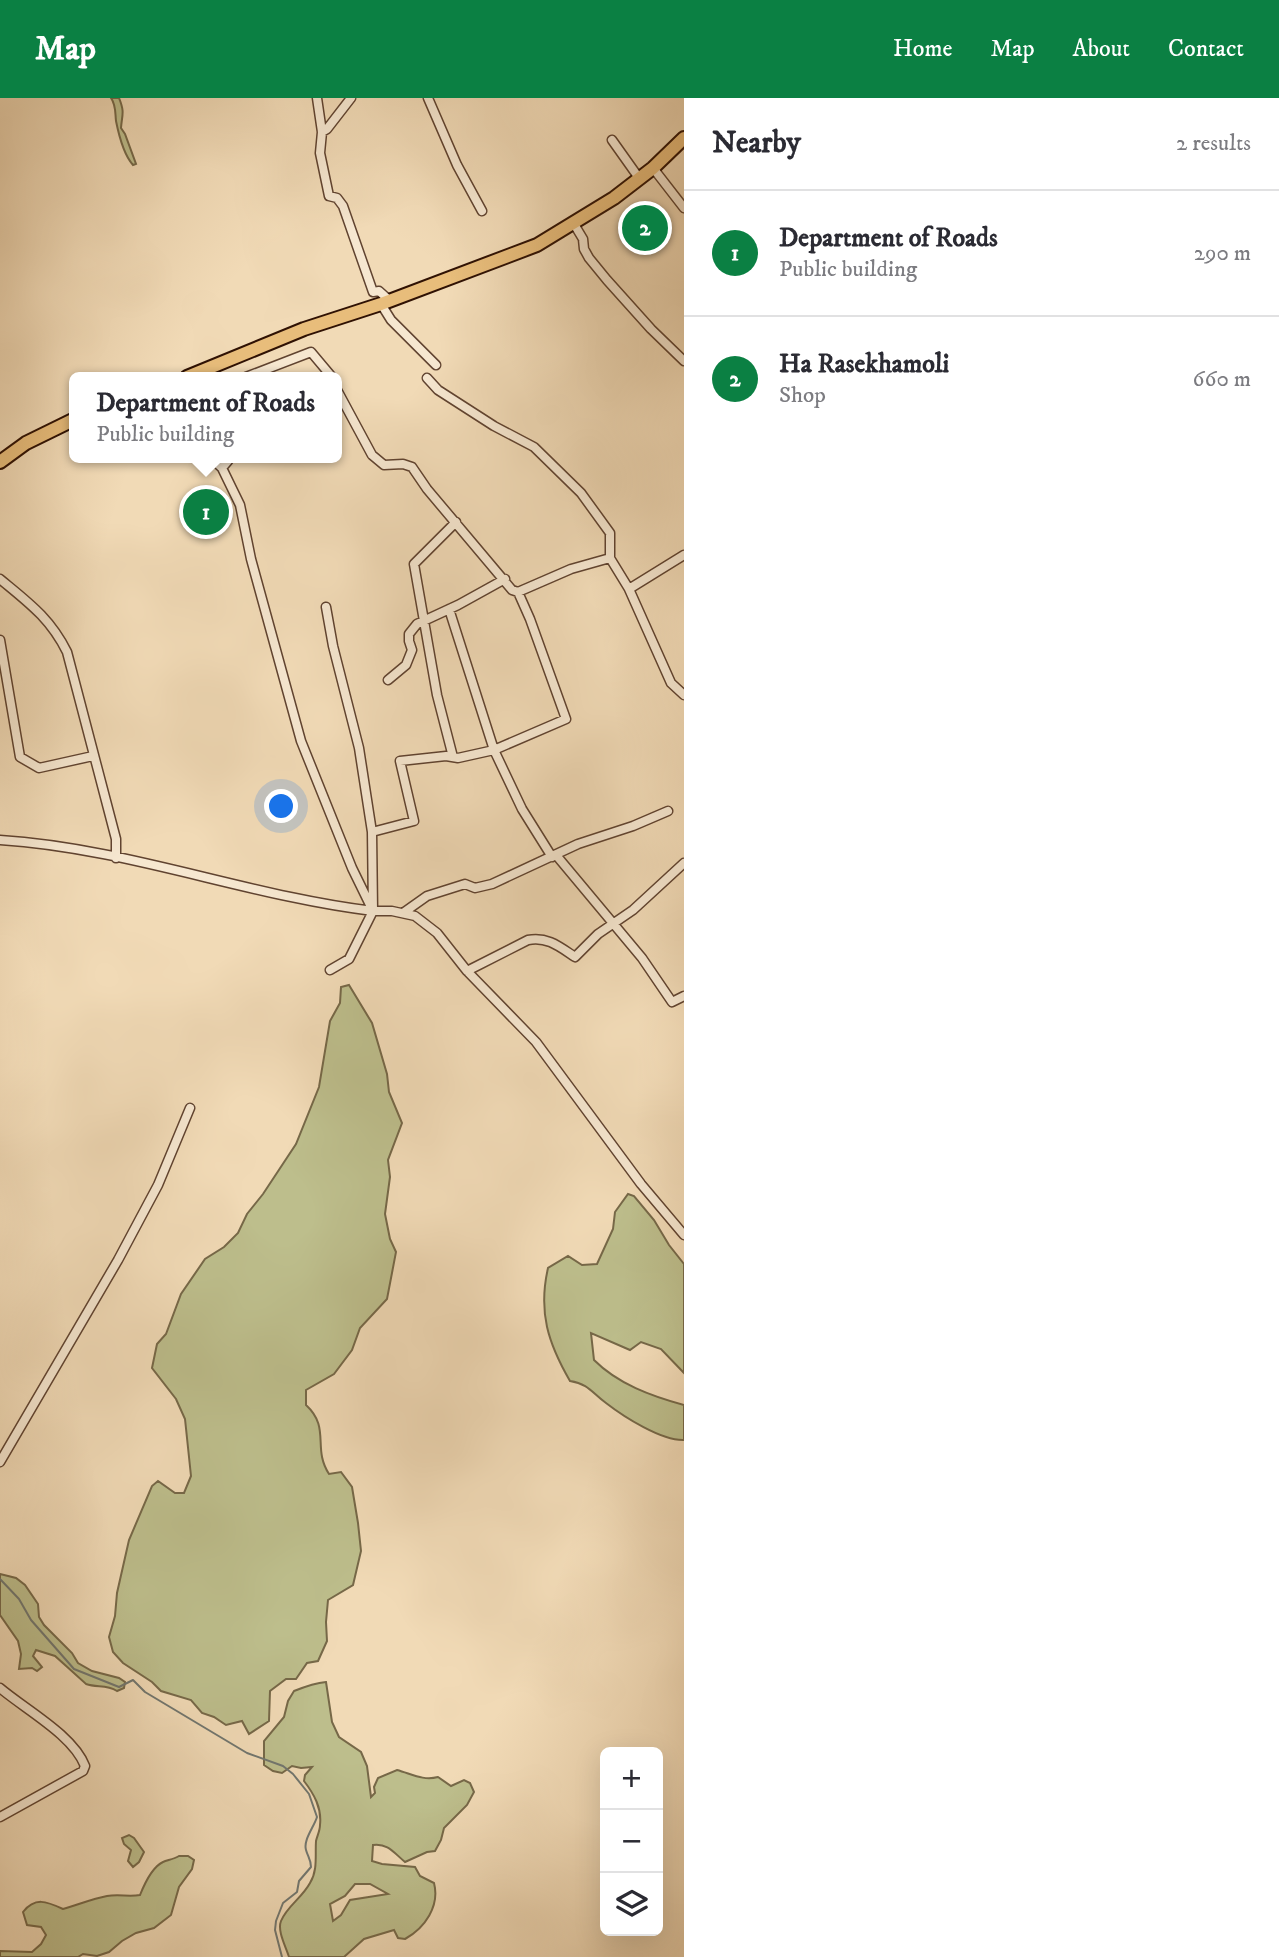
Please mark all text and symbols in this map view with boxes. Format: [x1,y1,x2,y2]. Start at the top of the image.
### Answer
text: Map [35,29,96,70]
text: Home [893,34,952,64]
text: Map [990,34,1035,64]
text: About [1073,34,1130,64]
text: Contact [1168,34,1244,64]
text: Nearby [712,125,801,162]
text: 2 results [1176,129,1251,158]
pin: 2 [622,202,668,254]
text: Department of Roads [779,222,998,255]
text: 1 [731,239,739,268]
text: 290 m [1194,239,1251,268]
text: Public building [779,255,917,284]
text: Ha Rasekhamoli [779,348,949,381]
text: 2 [729,365,741,394]
text: 660 m [1192,365,1251,394]
popup [69,372,342,463]
text: Shop [779,381,826,410]
text: Department of Roads [96,387,315,420]
text: Public building [96,420,234,449]
pin: 1 [183,486,229,538]
your location [264,789,298,823]
map controls [600,1747,663,1936]
button: + [600,1747,663,1810]
button: − [600,1810,663,1873]
button: layers [600,1873,663,1936]

